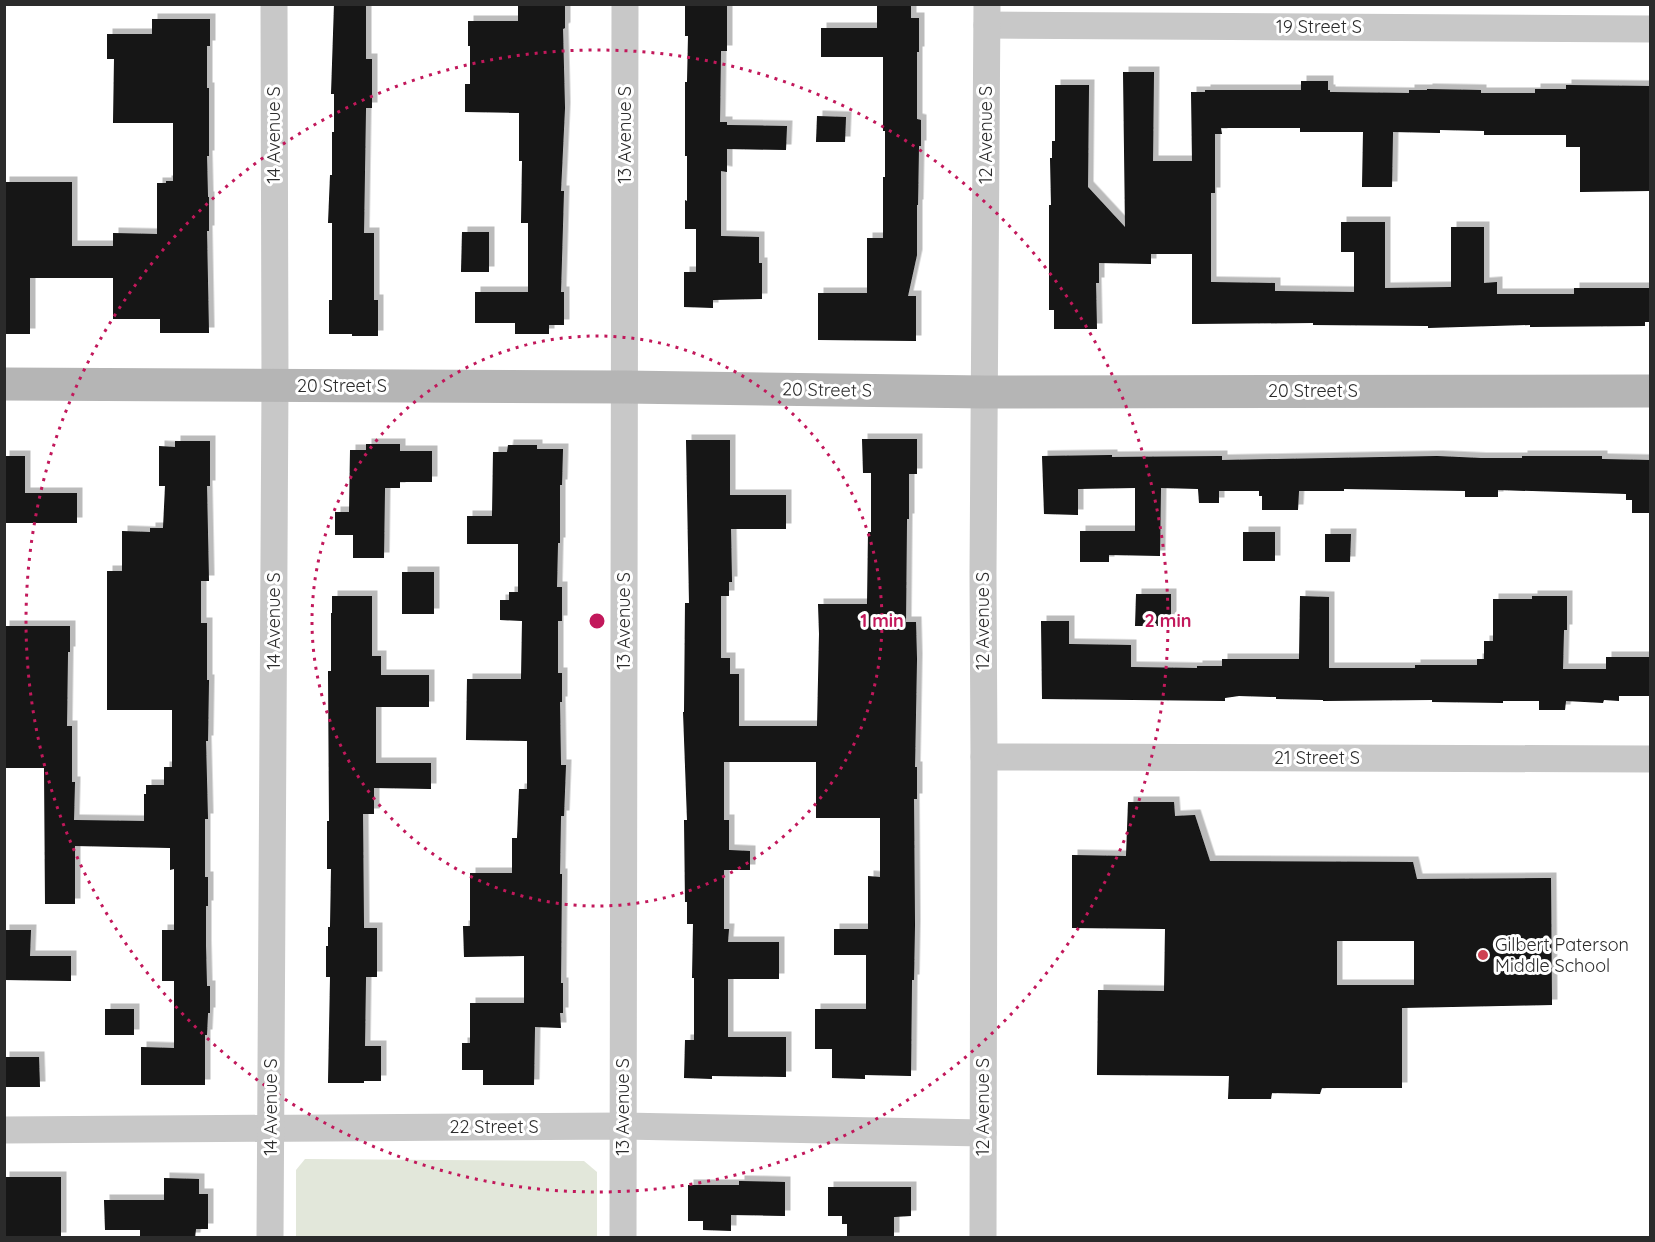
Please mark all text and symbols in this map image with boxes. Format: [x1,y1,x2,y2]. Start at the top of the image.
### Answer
street label: 19 Street S [1276,15,1362,38]
street label: 14 Avenue S [262,86,285,184]
street label: 13 Avenue S [613,86,636,184]
street label: 12 Avenue S [974,86,997,184]
street label: 20 Street S [297,374,387,397]
street label: 20 Street S [782,377,872,402]
street label: 20 Street S [1268,379,1358,402]
street label: 14 Avenue S [262,572,285,670]
street label: 13 Avenue S [612,572,635,670]
street label: 12 Avenue S [971,572,994,670]
text: 1 min [860,609,904,632]
text: 2 min [1145,609,1191,632]
centre of rings [587,611,607,631]
street label: 21 Street S [1274,746,1360,769]
place label: Gilbert Paterson Middle School [1495,933,1629,977]
marker: Gilbert Paterson Middle School [1476,948,1490,962]
street label: 14 Avenue S [259,1058,282,1156]
street label: 13 Avenue S [611,1058,634,1156]
street label: 12 Avenue S [971,1058,994,1156]
street label: 22 Street S [449,1115,539,1138]

